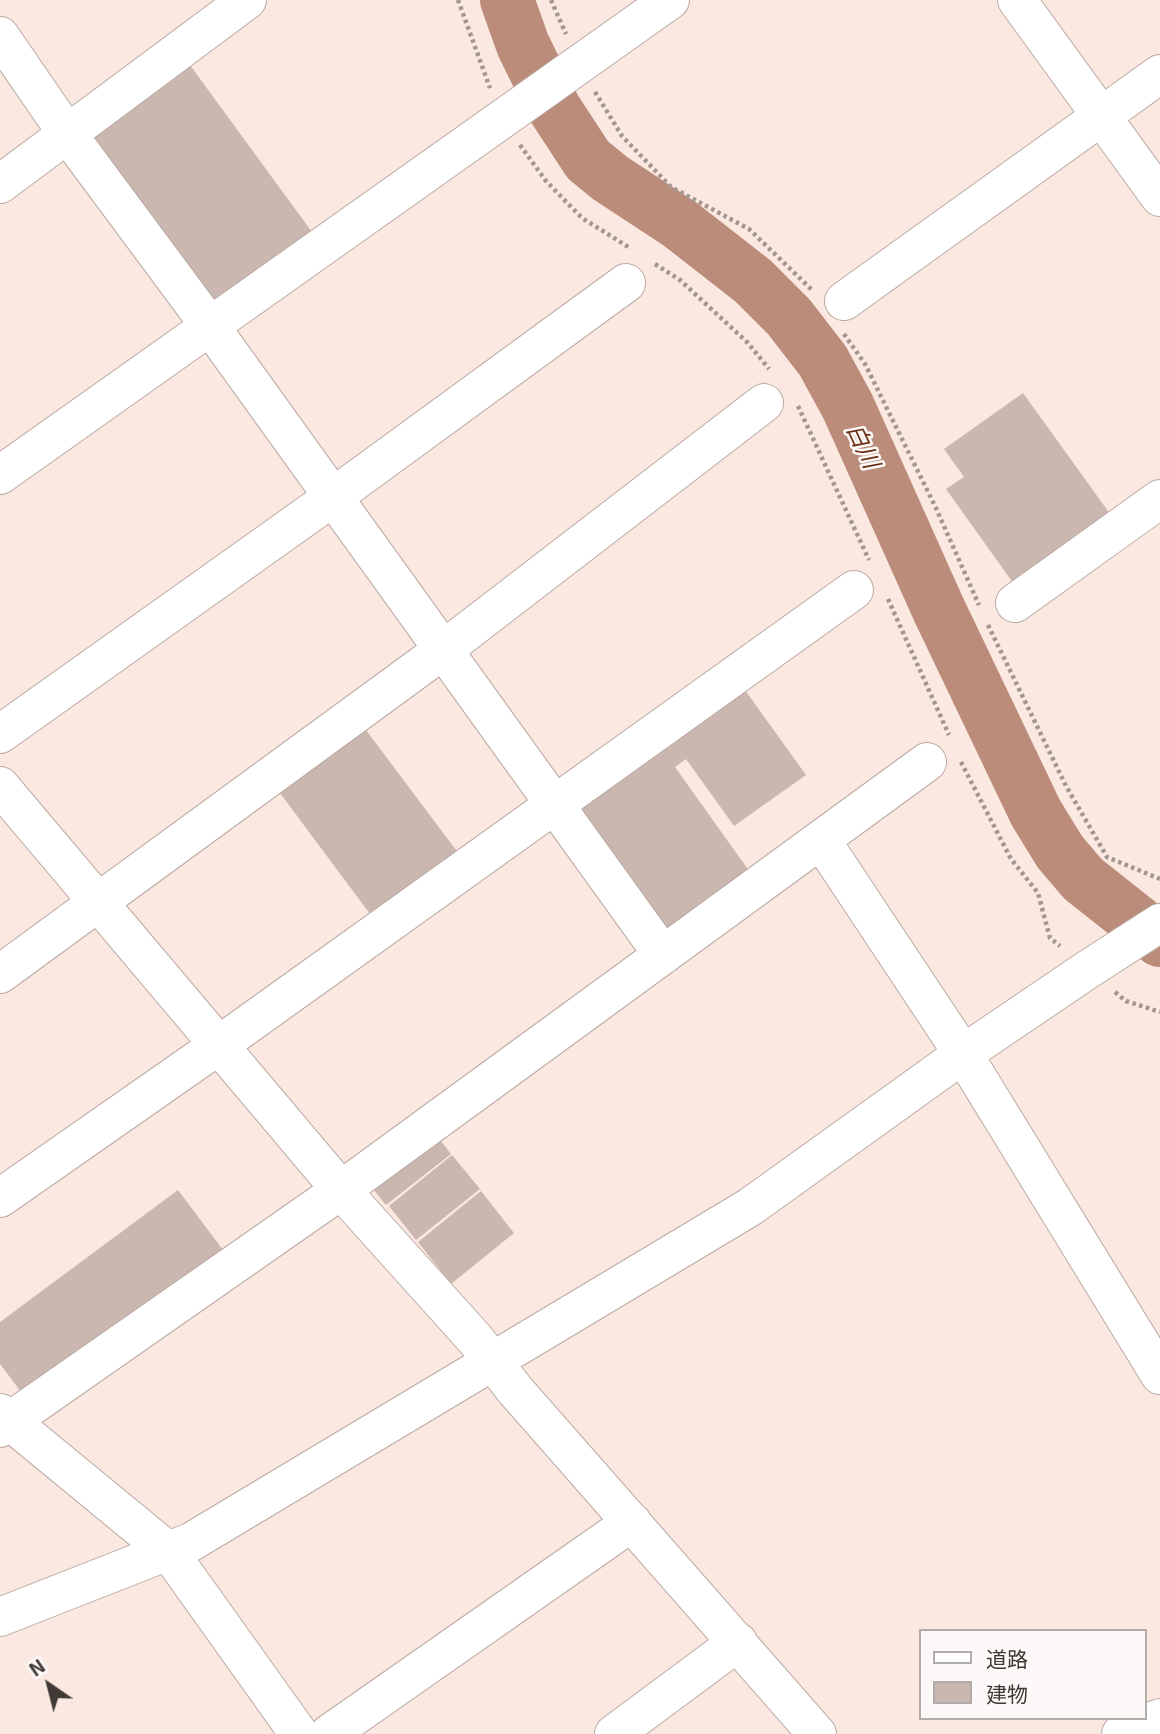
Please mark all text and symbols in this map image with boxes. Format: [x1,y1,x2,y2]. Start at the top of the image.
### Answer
water label: 白川 [841,419,885,473]
legend [918,1629,1146,1720]
text: 道路 [986,1646,1028,1671]
north arrow [14,1650,84,1720]
text: N [24,1654,49,1681]
text: 建物 [986,1681,1028,1706]

